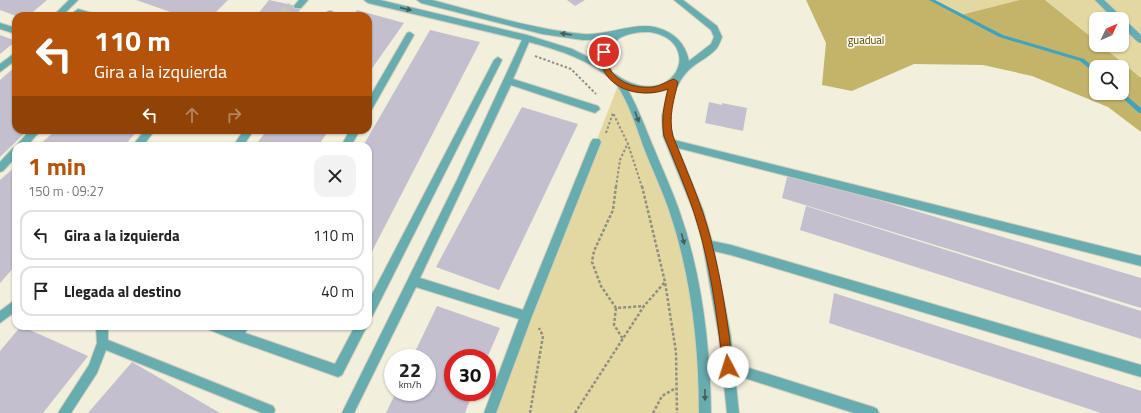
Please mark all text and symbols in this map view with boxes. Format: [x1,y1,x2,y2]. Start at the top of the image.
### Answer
one-way arrow [401,6,413,12]
north arrow [1089,12,1129,52]
map controls [1089,12,1129,100]
text: 110 m [94,19,171,62]
icon: left [28,28,80,80]
one-way arrow [559,31,572,37]
park label: guadual [848,32,884,48]
pin [587,35,621,69]
icon: arrive [593,41,615,63]
text: Gira a la izquierda [94,58,227,85]
button: search [1089,60,1129,100]
icon: left [139,104,161,126]
icon: ahead [181,104,203,126]
icon: right [223,104,245,126]
one-way arrow [634,112,640,124]
text: 1 min [28,148,86,184]
button: close [314,155,356,197]
text: 150 m · 09:27 [28,181,104,201]
icon: left [30,224,52,246]
text: Gira a la izquierda [64,224,180,247]
text: 110 m [313,224,354,247]
one-way arrow [680,233,686,245]
icon: arrive [30,280,52,302]
text: Llegada al destino [64,280,181,303]
text: 40 m [321,280,354,303]
position arrow [707,346,749,388]
speed limit sign: 30 [444,349,496,401]
text: 22 [399,354,421,385]
text: km/h [399,377,421,392]
one-way arrow [702,389,708,402]

